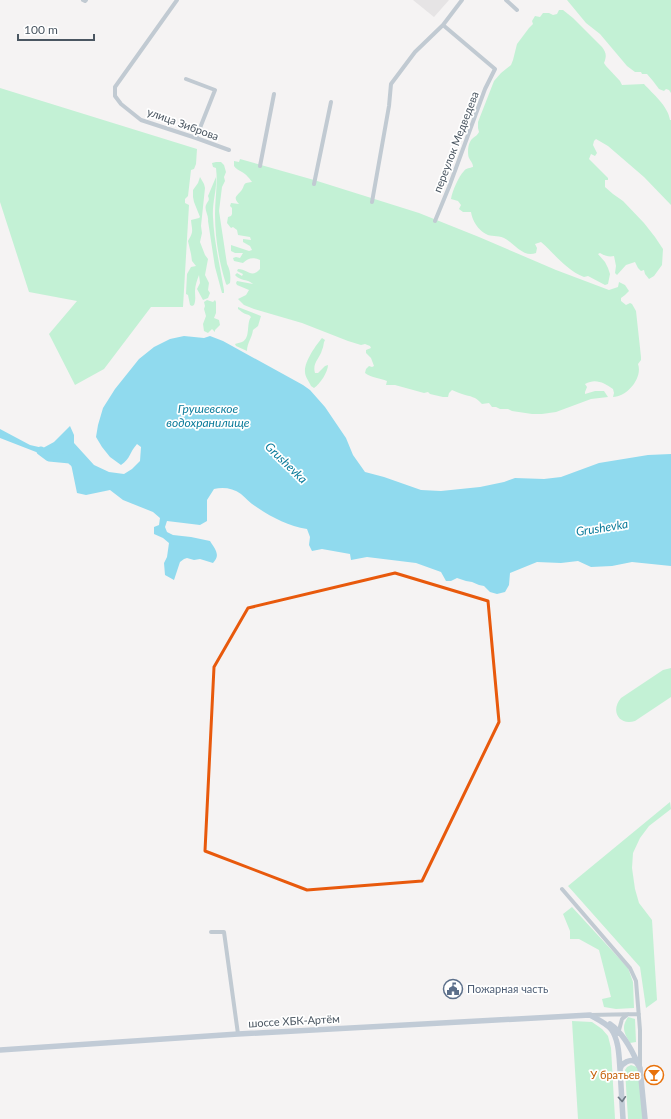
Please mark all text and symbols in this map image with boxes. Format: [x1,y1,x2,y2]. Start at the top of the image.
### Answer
scale bar [18,16,94,42]
text: 100 m [24,22,58,37]
street label: переулок Медведева [430,89,481,194]
street label: улица Зиброва [146,105,221,142]
water label: Грушевское водохранилище [166,401,250,430]
water label: Grushevka [262,439,310,486]
water label: Grushevka [575,516,629,539]
public building icon: Пожарная часть [442,978,464,1000]
place label: Пожарная часть [467,982,548,995]
street label: шоссе ХБК-Артём [248,1012,340,1029]
bar icon: У братьев [643,1064,665,1086]
place label: У братьев [590,1068,640,1081]
one-way arrow [617,1096,626,1102]

